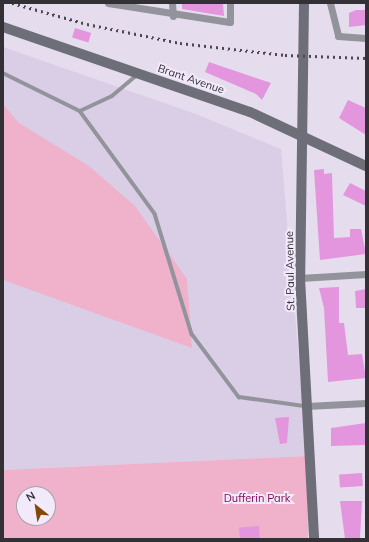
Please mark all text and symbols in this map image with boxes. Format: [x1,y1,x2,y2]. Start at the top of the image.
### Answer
street label: Brant Avenue [156,61,226,97]
street label: St. Paul Avenue [283,231,297,311]
north arrow [16,486,56,526]
text: N [23,488,38,505]
park label: Dufferin Park [224,491,290,505]

